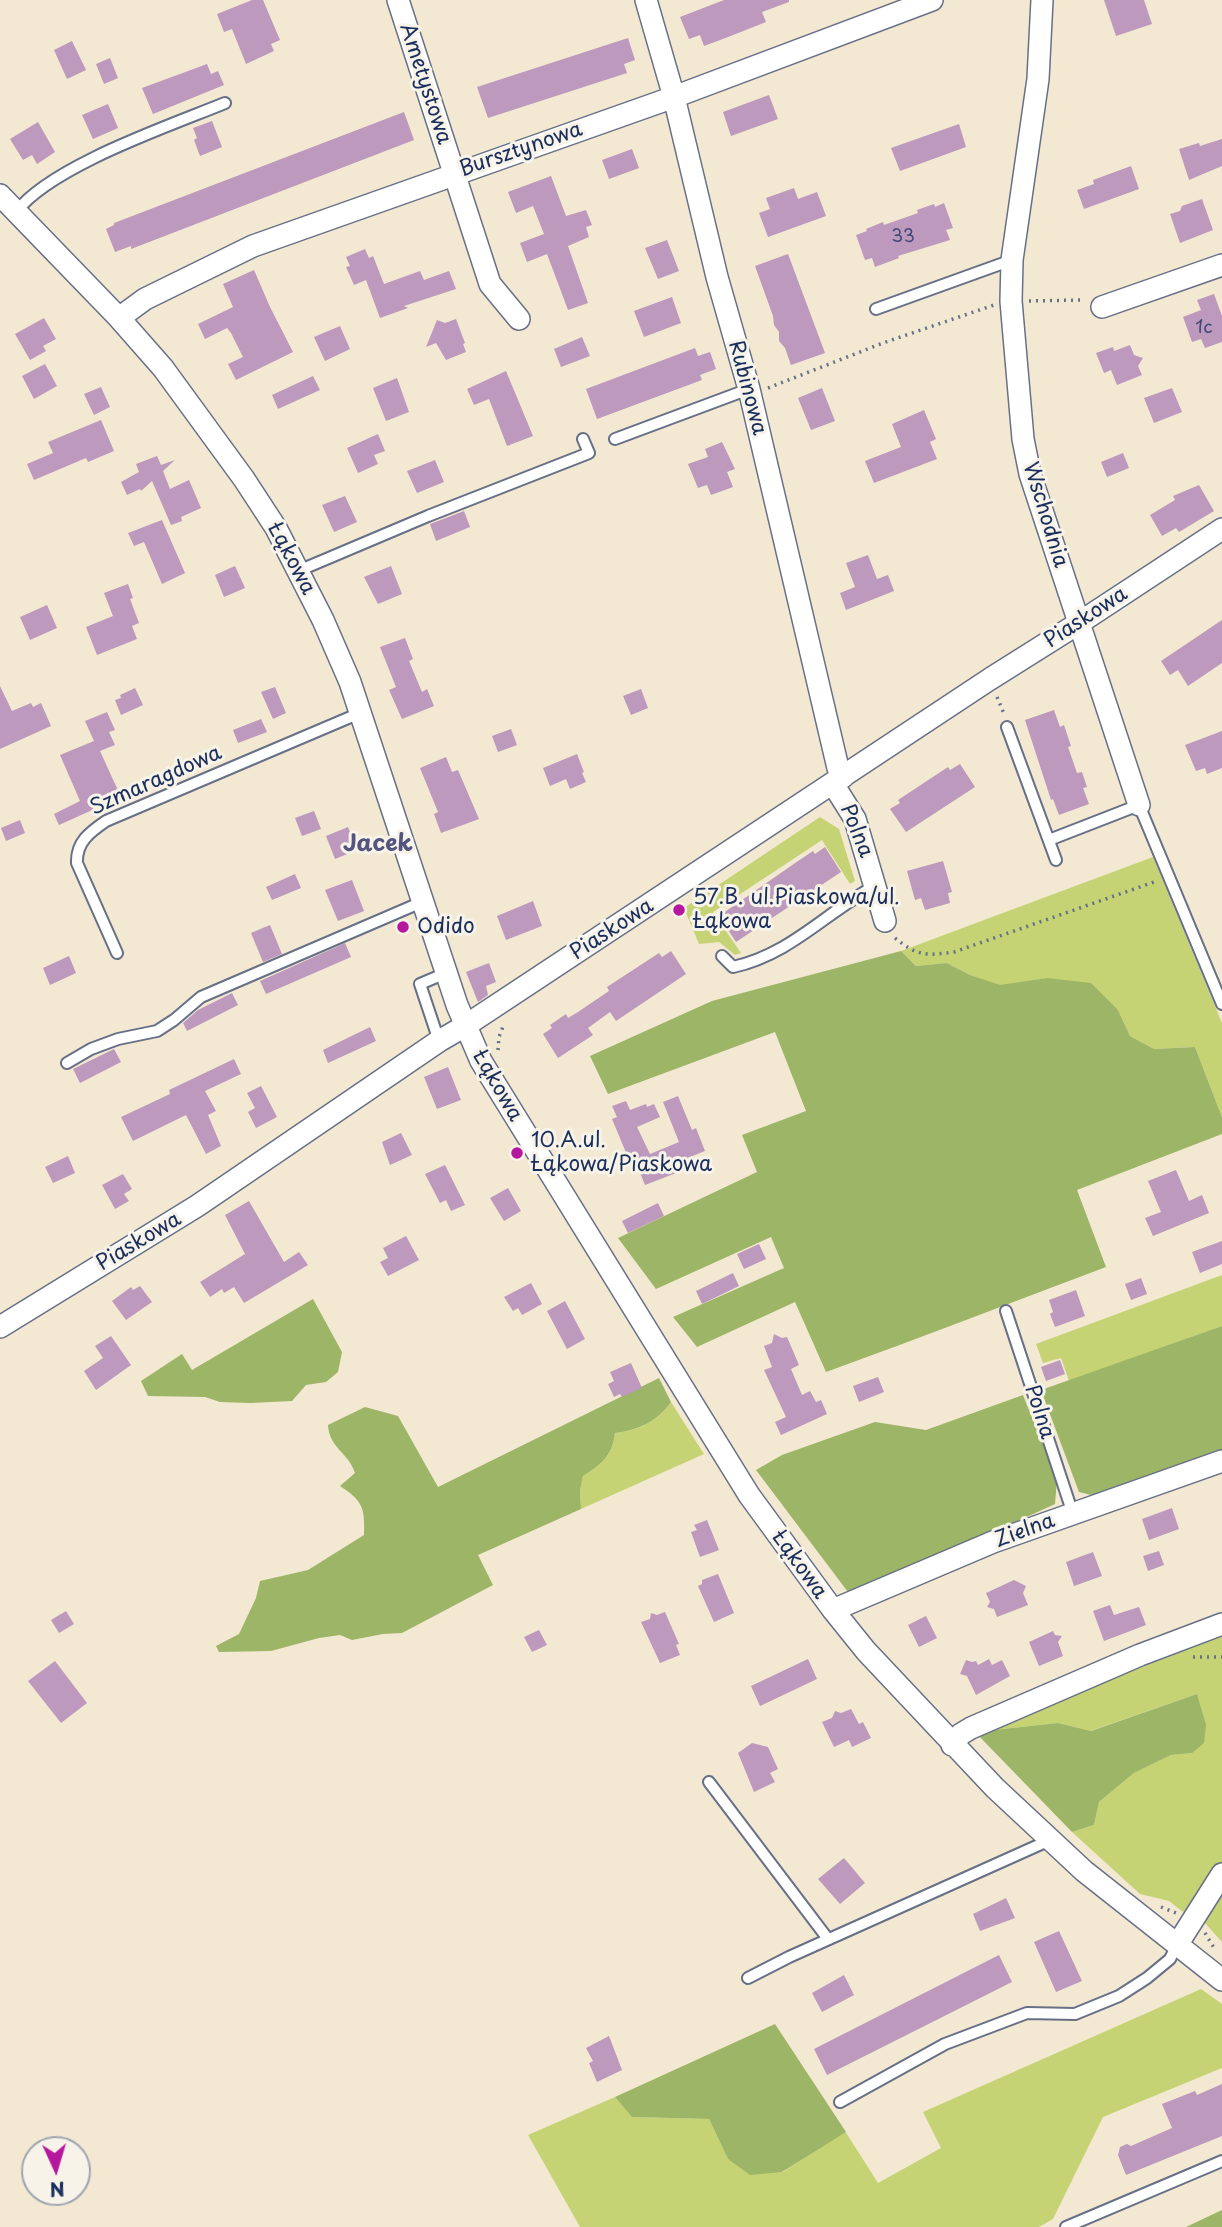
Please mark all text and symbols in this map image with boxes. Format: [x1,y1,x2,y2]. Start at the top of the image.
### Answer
street label: Ametystowa [394,20,456,148]
street label: Bursztynowa [456,117,586,183]
house number: 33 [891,226,915,248]
house number: 1c [1195,317,1213,339]
street label: Rubinowa [722,338,772,438]
street label: Wschodnia [1017,459,1073,571]
street label: Łąkowa [262,519,320,599]
street label: Piaskowa [1040,582,1132,654]
street label: Szmaragdowa [86,741,226,821]
street label: Polna [834,801,878,861]
district label: Jacek [343,831,413,859]
place label: 57.B. ul.Piaskowa/ul. Łąkowa [693,885,900,935]
street label: Piaskowa [566,894,658,966]
marker: 57.B. ul.Piaskowa/ul. Łąkowa [671,902,687,918]
place label: Odido [417,914,475,940]
marker: Odido [395,919,411,935]
street label: Łąkowa [467,1046,527,1126]
place label: 10.A.ul. Łąkowa/Piaskowa [531,1128,712,1178]
marker: 10.A.ul. Łąkowa/Piaskowa [509,1145,525,1161]
street label: Piaskowa [92,1207,186,1277]
street label: Polna [1018,1382,1060,1442]
street label: Zielna [992,1509,1058,1553]
street label: Łąkowa [766,1526,832,1604]
north arrow [21,2136,91,2206]
text: N [49,2175,66,2204]

